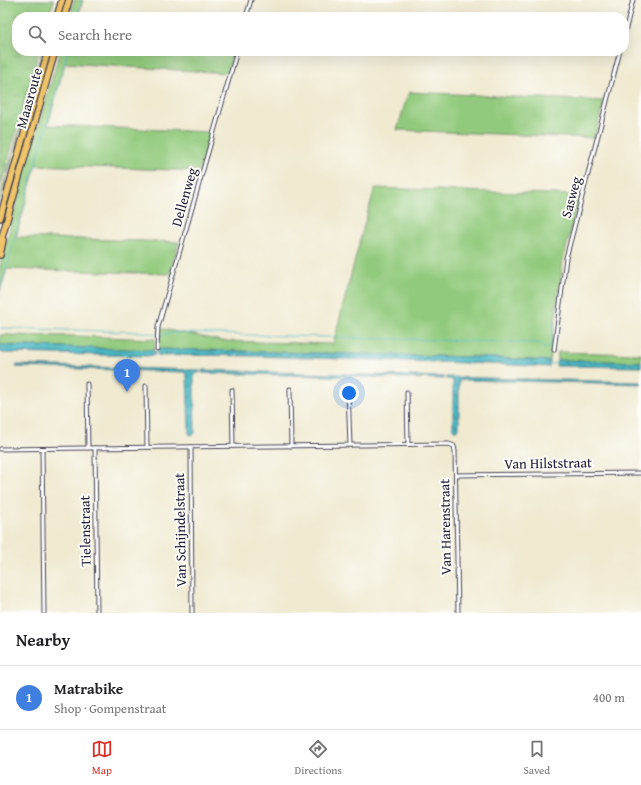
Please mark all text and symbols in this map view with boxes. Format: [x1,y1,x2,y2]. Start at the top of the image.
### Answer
search box [12,12,629,56]
icon: search [26,23,48,45]
text: Search here [58,24,132,45]
street label: Maasroute [11,65,47,131]
street label: Dellenweg [166,165,202,229]
street label: Sasweg [556,174,586,220]
pin: 1 [114,359,140,392]
your location [339,383,359,403]
street label: Van Hilststraat [504,452,592,474]
street label: Van Schijndelstraat [169,473,191,587]
street label: Van Harenstraat [434,479,456,575]
street label: Tielenstraat [74,495,96,567]
text: Nearby [16,627,70,652]
text: Matrabike [54,678,123,699]
text: 1 [26,688,32,707]
text: 400 m [593,688,625,707]
text: Shop · Gompenstraat [54,699,166,718]
tab: Map [91,738,113,778]
tab: Directions [295,738,342,778]
tab: Saved [523,738,550,778]

